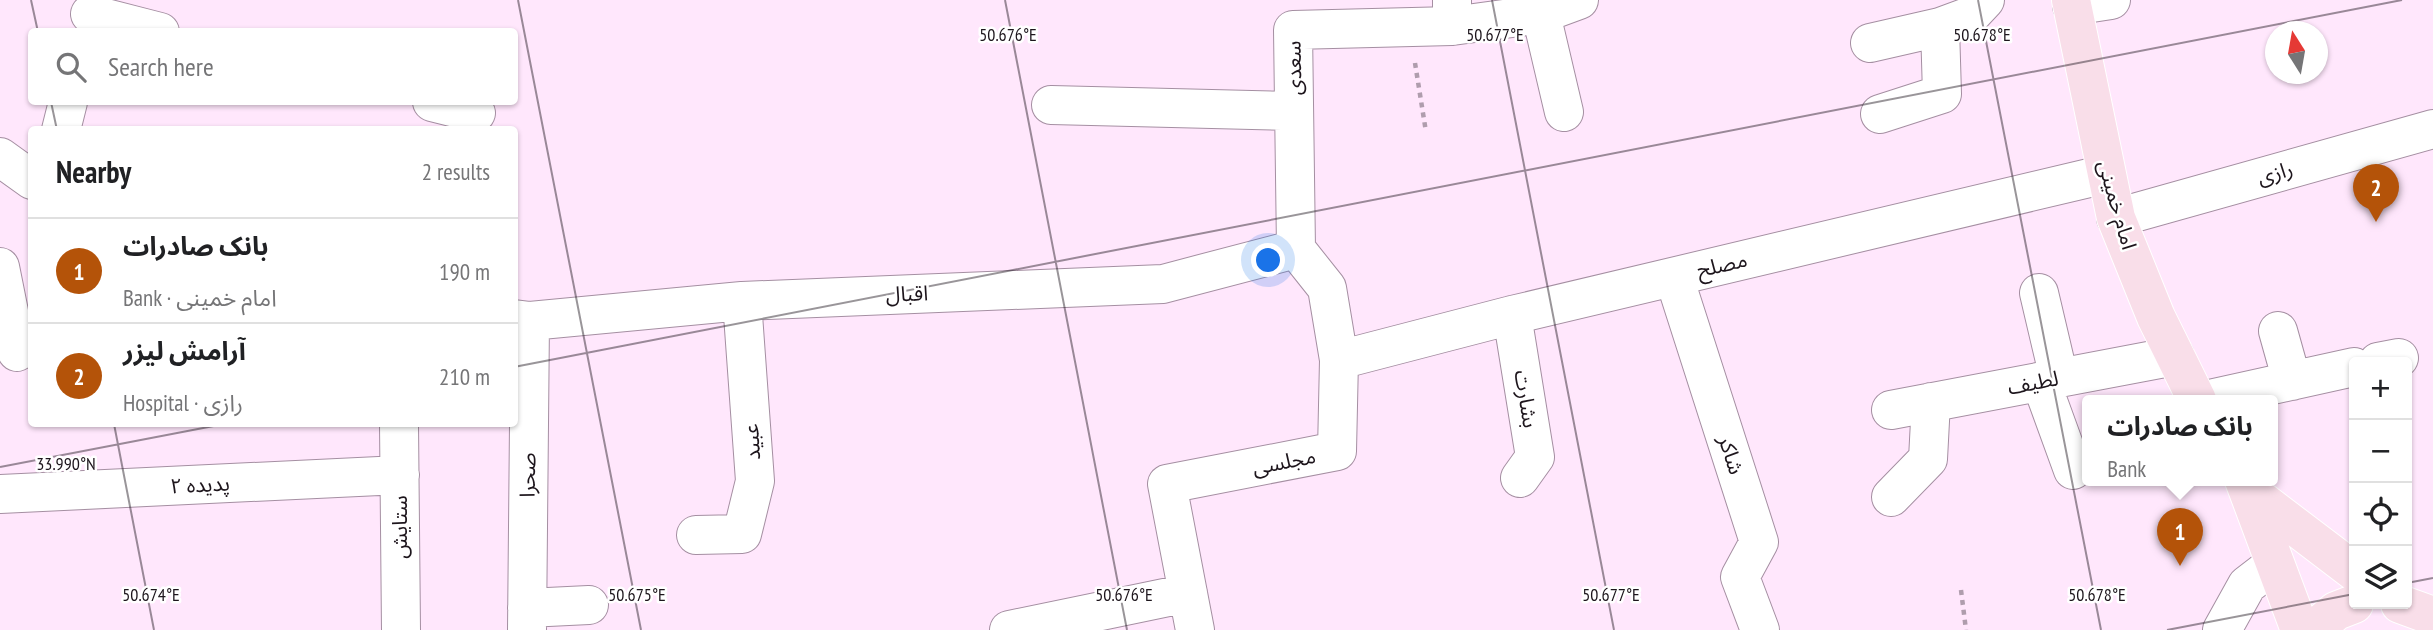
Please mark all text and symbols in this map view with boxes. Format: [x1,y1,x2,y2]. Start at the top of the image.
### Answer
north arrow [2265,21,2328,84]
text: 50.676°E [979,23,1037,46]
text: 50.677°E [1466,23,1524,46]
text: 50.678°E [1953,23,2011,46]
search box [28,28,518,105]
street label: سعدی [1280,41,1307,96]
icon: search [52,48,90,86]
text: Search here [108,50,214,83]
text: Nearby [56,152,131,191]
street label: رازی [2254,155,2296,190]
text: 2 results [422,157,490,186]
street label: امام خمینی [2089,157,2143,254]
pin: 2 [2353,164,2399,222]
text: بانک صادرات [123,229,269,262]
your location [1251,243,1285,277]
street label: مصلح [1694,246,1750,285]
text: 1 [74,257,85,286]
text: 190 m [439,257,490,286]
street label: اقبال [885,279,929,308]
text: Bank · امام خمینی [123,283,277,312]
text: آرامش لیزر [123,334,246,367]
map controls [2349,357,2412,609]
button: + [2349,357,2412,420]
text: 2 [74,362,85,391]
text: 210 m [439,362,490,391]
street label: لطیف [2005,364,2061,401]
street label: بشارت [1509,368,1544,430]
text: Hospital · رازی [123,388,243,417]
popup [2082,395,2278,486]
text: بانک صادرات [2107,409,2253,442]
button: − [2349,420,2412,483]
street label: عبید [737,423,766,461]
street label: شاکر [1712,431,1750,478]
street label: مجلسی [1250,442,1318,481]
text: 33.990°N [36,452,96,475]
street label: صحرا [514,452,541,498]
text: Bank [2107,454,2146,483]
street label: پدیده ۲ [169,469,231,500]
button: locate [2349,483,2412,546]
street label: ستایش [386,495,413,559]
pin: 1 [2157,508,2203,566]
button: layers [2349,546,2412,609]
text: 50.674°E [122,583,180,606]
text: 50.675°E [608,583,666,606]
text: 50.676°E [1095,583,1153,606]
text: 50.677°E [1582,583,1640,606]
text: 50.678°E [2068,583,2126,606]

